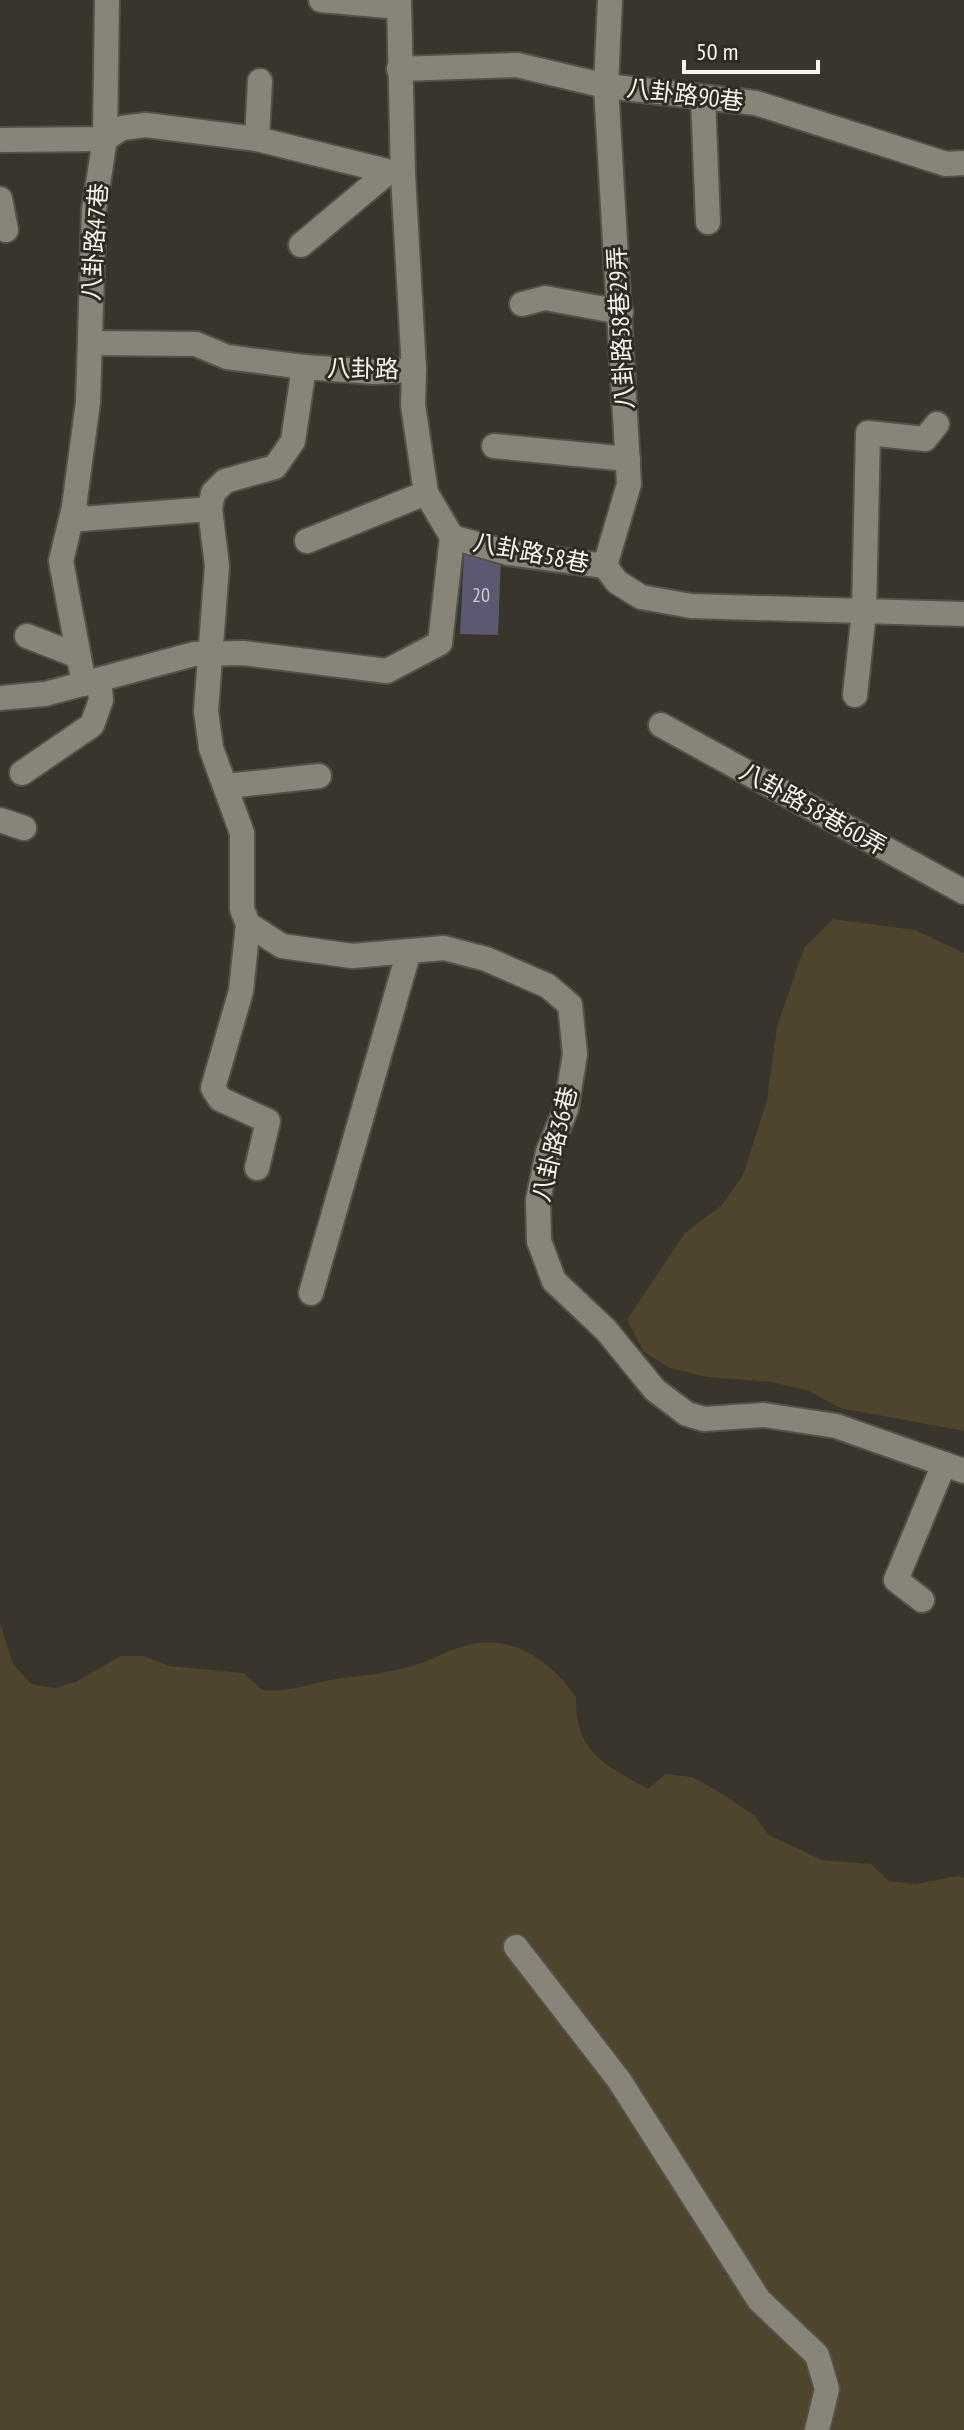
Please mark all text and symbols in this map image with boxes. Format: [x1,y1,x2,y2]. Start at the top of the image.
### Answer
scale bar [684,24,818,74]
text: 50 m [696,36,738,67]
street label: 八卦路90巷 [625,72,745,117]
street label: 八卦路47巷 [75,182,114,302]
street label: 八卦路58巷29弄 [601,246,640,410]
street label: 八卦路 [327,352,399,385]
street label: 八卦路58巷 [470,526,592,579]
house number: 20 [472,582,490,608]
street label: 八卦路58巷60弄 [734,755,892,862]
street label: 八卦路36巷 [525,1083,584,1205]

